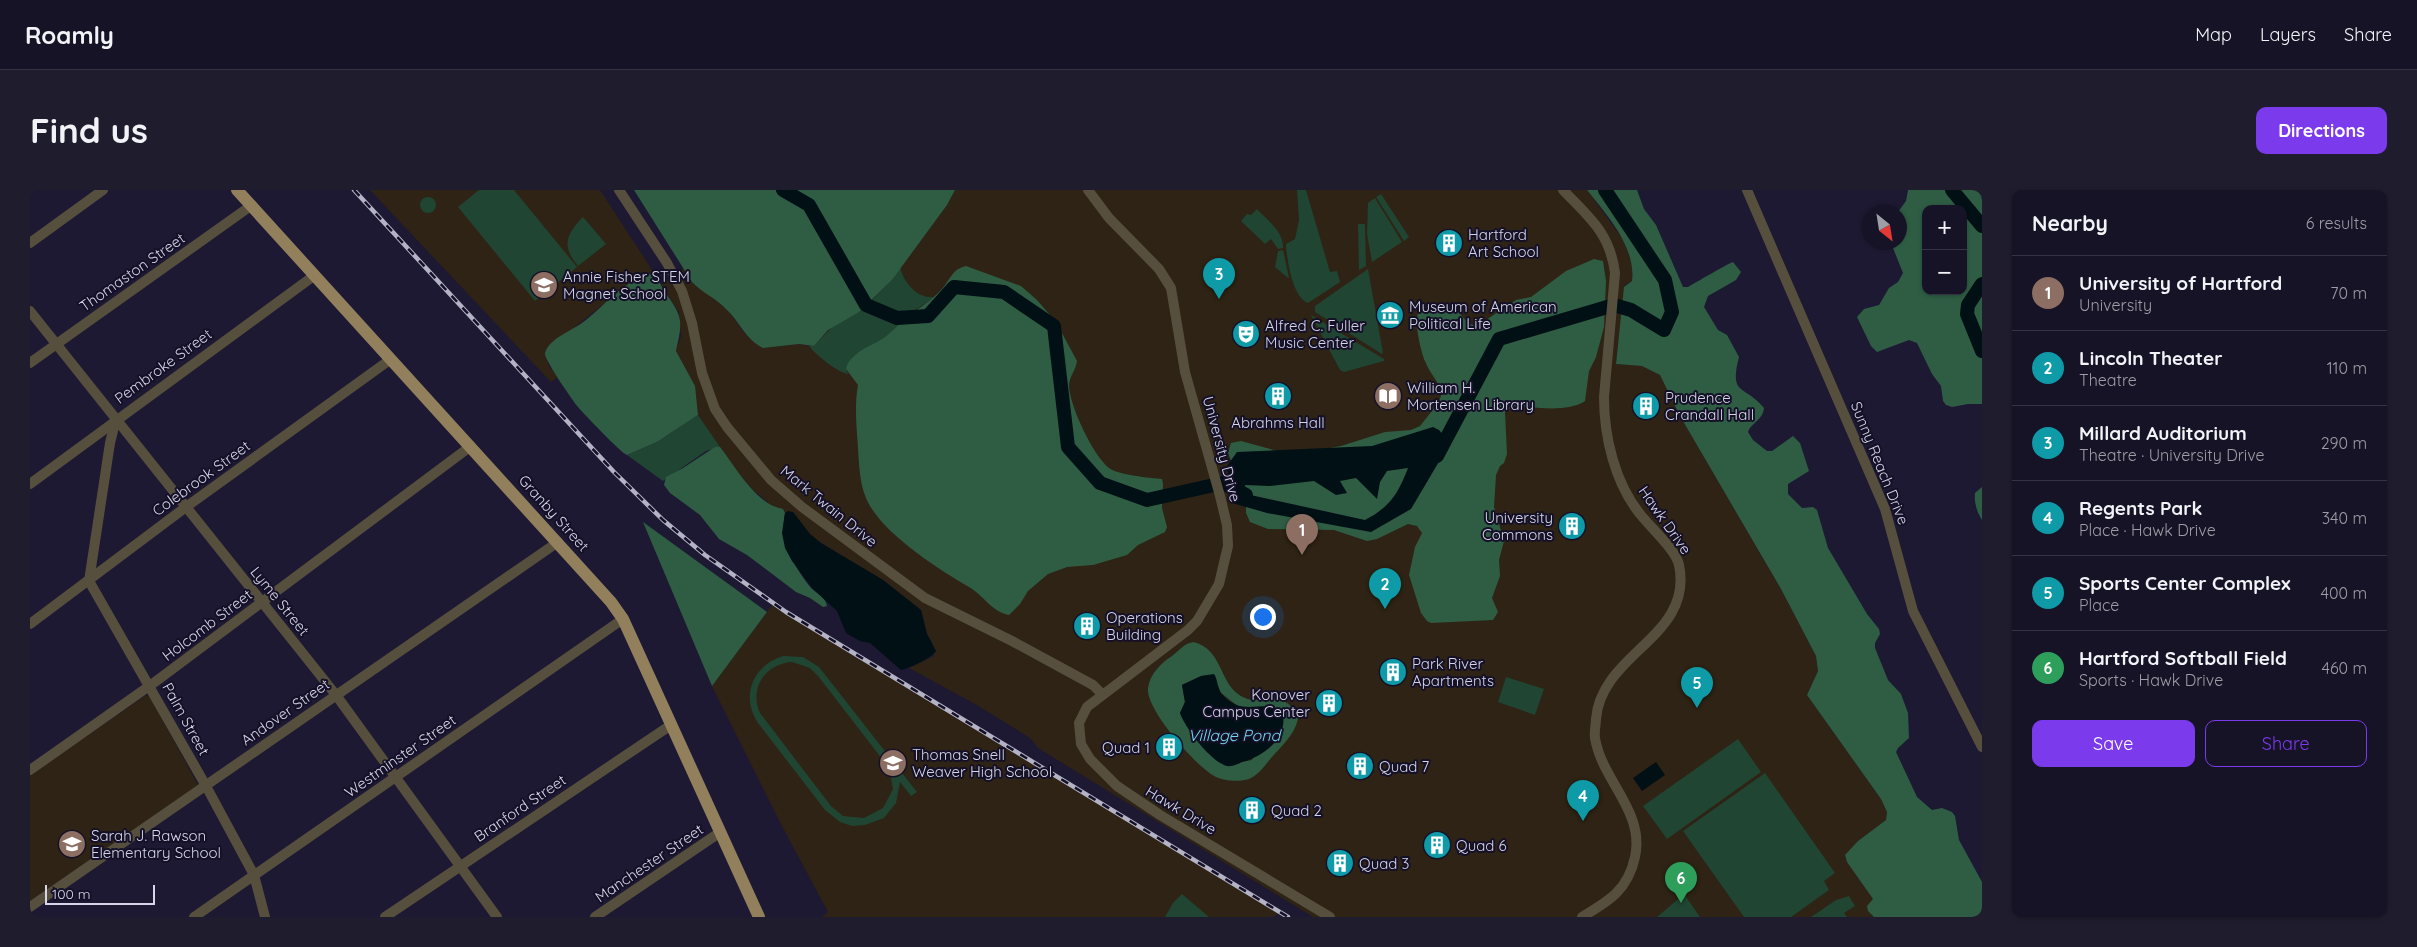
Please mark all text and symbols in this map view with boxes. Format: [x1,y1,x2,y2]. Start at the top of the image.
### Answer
text: Roamly [25,20,114,50]
text: Map [2195,23,2232,46]
text: Layers [2260,23,2316,46]
text: Share [2344,23,2392,46]
button: Directions [2256,107,2387,154]
text: Find us [30,108,148,152]
north arrow [1862,205,1907,250]
map controls [1922,205,1967,295]
button: + [1922,205,1967,250]
text: Nearby [2032,210,2108,236]
text: 6 results [2306,213,2367,233]
place label: Hartford Art School [1468,225,1539,261]
building icon: Hartford Art School [1434,228,1464,258]
street label: Thomaston Street [76,229,188,315]
button: − [1922,250,1967,295]
pin: 3 [1203,258,1235,299]
place label: Annie Fisher STEM Magnet School [563,267,690,303]
school or university icon: Annie Fisher STEM Magnet School [529,270,559,300]
text: University of Hartford [2079,271,2282,295]
text: 1 [2045,283,2051,303]
text: 70 m [2330,283,2367,303]
text: University [2079,295,2152,315]
place label: Museum of American Political Life [1409,297,1557,333]
museum icon: Museum of American Political Life [1375,300,1405,330]
place label: Alfred C. Fuller Music Center [1265,316,1365,352]
theatre icon: Alfred C. Fuller Music Center [1231,319,1261,349]
street label: Pembroke Street [111,324,215,408]
text: Lincoln Theater [2079,346,2222,370]
text: 2 [2043,358,2053,378]
text: 110 m [2327,358,2367,378]
text: Theatre [2079,370,2137,390]
place label: William H. Mortensen Library [1407,378,1534,414]
building icon: Abrahms Hall [1263,381,1293,411]
library icon: William H. Mortensen Library [1373,381,1403,411]
place label: Prudence Crandall Hall [1665,388,1754,424]
building icon: Prudence Crandall Hall [1631,391,1661,421]
street label: University Drive [1199,394,1245,504]
street label: Sunny Reach Drive [1847,399,1913,527]
place label: Abrahms Hall [1231,413,1325,432]
text: Millard Auditorium [2079,421,2247,445]
text: 3 [2044,433,2052,453]
text: 290 m [2321,433,2367,453]
street label: Colebrook Street [148,436,254,520]
text: Theatre · University Drive [2079,445,2265,465]
street label: Mark Twain Drive [777,461,881,551]
street label: Granby Street [515,471,593,555]
street label: Hawk Drive [1634,482,1696,558]
text: Regents Park [2079,496,2202,520]
place label: University Commons [1482,508,1553,544]
text: 4 [2043,508,2053,528]
text: 340 m [2322,508,2367,528]
building icon: University Commons [1557,511,1587,541]
pin: 1 [1286,514,1318,555]
text: Place · Hawk Drive [2079,520,2216,540]
street label: Lyme Street [246,563,314,639]
pin: 2 [1369,568,1401,609]
text: Sports Center Complex [2079,571,2291,595]
text: 5 [2043,583,2053,603]
text: 400 m [2321,583,2367,603]
street label: Holcomb Street [158,585,256,665]
text: Place [2079,595,2119,615]
your location [1250,604,1276,630]
place label: Operations Building [1106,608,1183,644]
building icon: Operations Building [1072,611,1102,641]
text: Hartford Softball Field [2079,646,2287,670]
place label: Park River Apartments [1412,654,1494,690]
building icon: Park River Apartments [1378,657,1408,687]
text: 6 [2044,658,2052,678]
text: 460 m [2321,658,2367,678]
pin: 5 [1681,667,1713,708]
text: Sports · Hawk Drive [2079,670,2223,690]
street label: Andover Street [237,674,333,750]
street label: Palm Street [158,679,214,759]
place label: Konover Campus Center [1202,685,1310,721]
building icon: Konover Campus Center [1314,688,1344,718]
street label: Westminster Street [341,710,459,802]
button: Save [2032,720,2195,767]
button: Share [2205,720,2367,767]
water label: Village Pond [1188,725,1282,745]
building icon: Quad 1 [1154,732,1184,762]
place label: Quad 1 [1102,738,1150,757]
place label: Thomas Snell Weaver High School [912,745,1052,781]
school or university icon: Thomas Snell Weaver High School [878,748,908,778]
building icon: Quad 7 [1345,751,1375,781]
place label: Quad 7 [1379,757,1429,776]
street label: Branford Street [470,770,570,846]
pin: 4 [1567,780,1599,821]
street label: Hawk Drive [1142,781,1220,839]
building icon: Quad 2 [1237,795,1267,825]
place label: Quad 2 [1271,801,1322,820]
street label: Manchester Street [591,820,707,906]
place label: Sarah J. Rawson Elementary School [91,826,221,862]
school or university icon: Sarah J. Rawson Elementary School [57,829,87,859]
building icon: Quad 6 [1422,830,1452,860]
place label: Quad 6 [1456,836,1507,855]
building icon: Quad 3 [1325,848,1355,878]
place label: Quad 3 [1359,854,1409,873]
pin: 6 [1665,862,1697,903]
scale bar [45,882,155,905]
text: 100 m [52,885,90,903]

